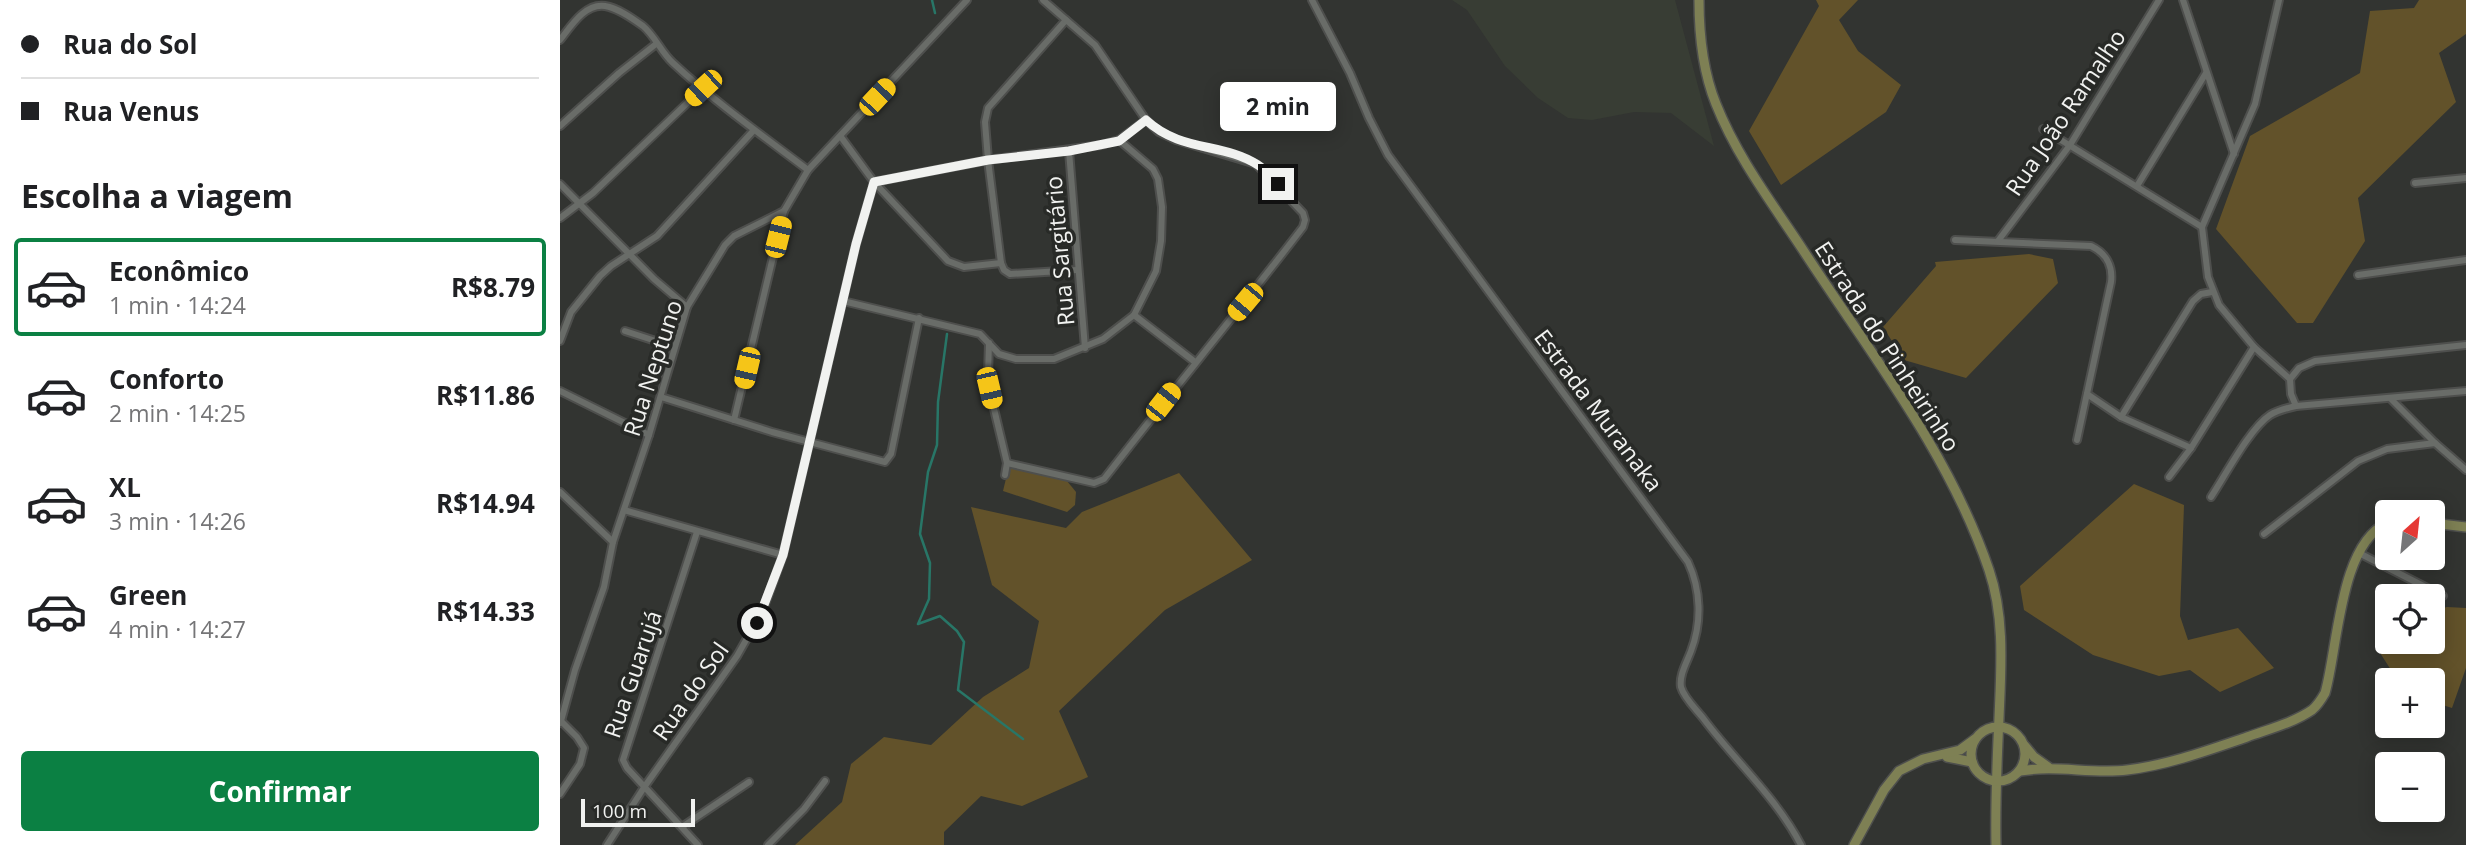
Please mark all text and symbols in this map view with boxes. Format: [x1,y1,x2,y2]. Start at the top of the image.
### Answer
street label: Rua João Ramalho [1997,22,2133,202]
text: Rua do Sol [63,26,197,62]
car [681,66,726,110]
car [855,74,900,120]
callout: 2 min [1220,82,1336,132]
text: 2 min [1246,90,1310,122]
text: Rua Venus [63,93,199,129]
route end [1262,168,1294,200]
text: Escolha a viagem [21,174,293,217]
street label: Rua Sargitário [1037,175,1081,327]
car [763,214,794,260]
street label: Estrada do Pinheirinho [1808,235,1968,457]
text: Econômico [109,253,249,289]
icon: car [25,256,88,319]
text: R$8.79 [451,269,535,305]
car [1224,279,1267,325]
text: 1 min · 14:24 [109,289,246,321]
street label: Rua Neptuno [615,296,689,440]
street label: Estrada Muranaka [1527,322,1671,498]
car [733,345,762,391]
text: Conforto [109,361,224,397]
icon: car [25,364,88,427]
car [975,365,1004,411]
text: R$11.86 [436,377,535,413]
car [1142,379,1185,425]
text: 2 min · 14:25 [109,397,246,429]
text: XL [109,469,141,505]
icon: car [25,472,88,535]
text: R$14.94 [436,485,535,521]
north arrow [2375,500,2445,570]
map controls [2375,500,2445,822]
text: 3 min · 14:26 [109,505,246,537]
text: Green [109,577,187,613]
icon: car [25,580,88,643]
button: locate [2375,584,2445,654]
text: R$14.33 [436,593,535,629]
street label: Rua Guarujá [595,606,669,742]
route start [741,607,773,639]
text: 4 min · 14:27 [109,613,246,645]
street label: Rua do Sol [644,635,736,747]
button: + [2375,668,2445,738]
button: Confirmar [21,751,539,831]
button: − [2375,752,2445,822]
scale bar [581,796,695,828]
text: 100 m [592,798,647,824]

